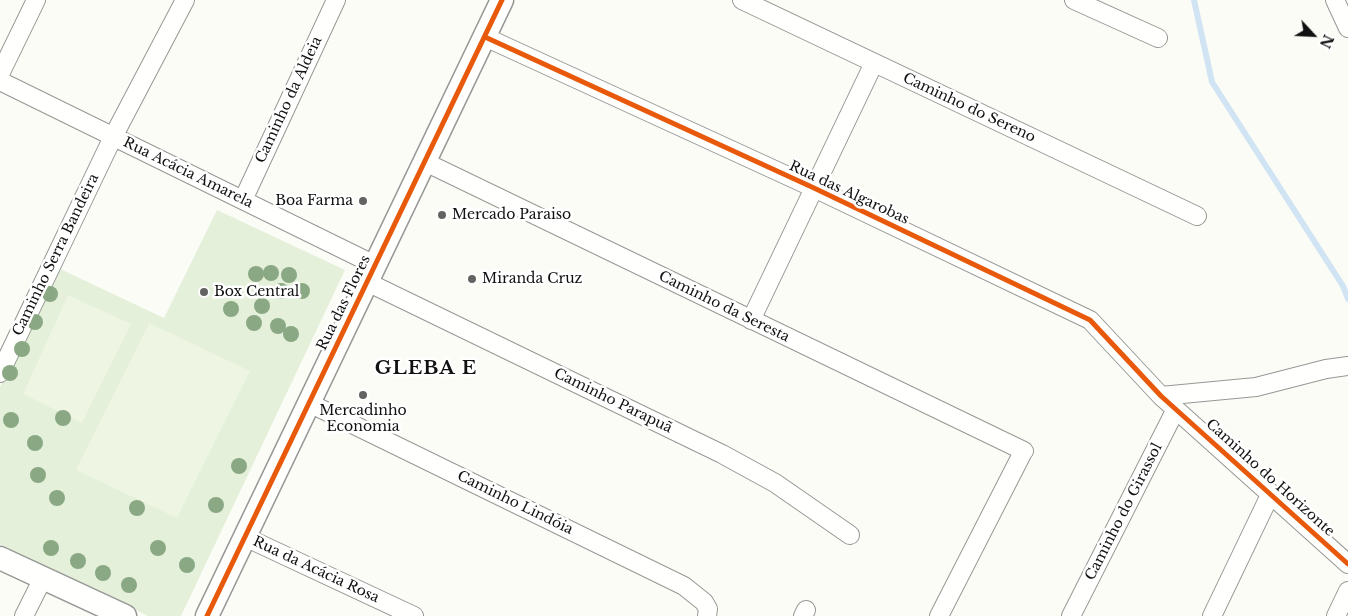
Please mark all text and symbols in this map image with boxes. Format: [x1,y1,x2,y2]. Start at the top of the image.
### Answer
north arrow [1288,10,1338,60]
text: N [1316,32,1338,51]
street label: Caminho da Aldeia [252,34,326,166]
street label: Caminho do Sereno [900,70,1038,146]
street label: Rua Acácia Amarela [120,134,256,212]
street label: Rua das Algarobas [786,158,912,228]
street label: Caminho Serra Bandeira [9,171,103,339]
place label: Boa Farma [275,193,353,209]
marker: Boa Farma [357,195,369,207]
place label: Mercado Paraiso [452,207,571,223]
marker: Mercado Paraiso [436,209,448,221]
street label: Rua das Flores [314,253,374,353]
street label: Caminho da Seresta [656,268,792,346]
place label: Miranda Cruz [482,271,582,287]
marker: Miranda Cruz [466,273,478,285]
place label: Box Central [214,284,299,300]
marker: Box Central [198,286,210,298]
district label: GLEBA E [374,358,478,380]
street label: Caminho Parapuã [551,365,675,437]
marker: Mercadinho Economia [357,389,369,401]
place label: Mercadinho Economia [319,403,407,436]
street label: Caminho do Horizonte [1202,416,1338,540]
street label: Caminho do Girassol [1082,441,1166,583]
street label: Caminho Lindóia [454,468,576,538]
street label: Rua da Acácia Rosa [250,533,382,607]

